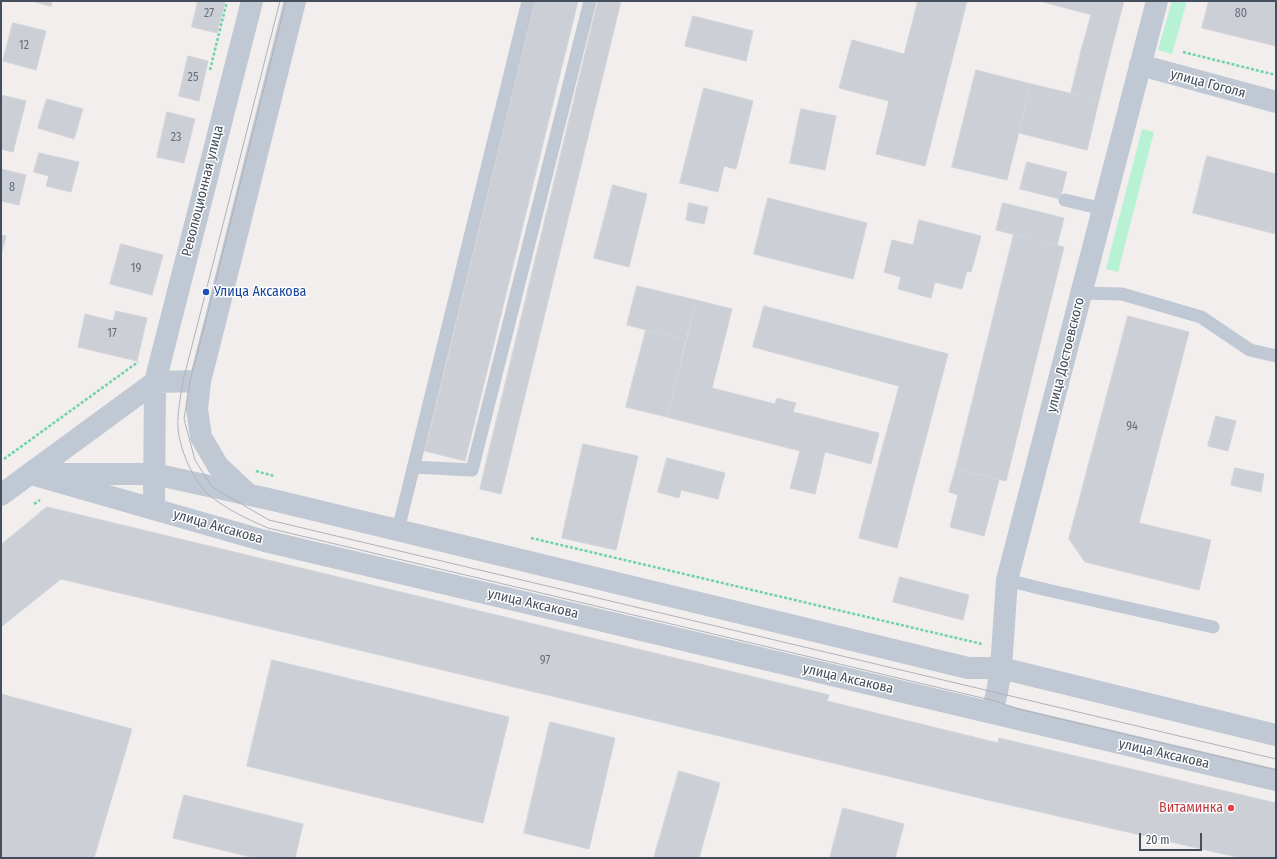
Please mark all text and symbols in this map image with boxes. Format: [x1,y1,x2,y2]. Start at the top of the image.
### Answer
house number: 27 [204,7,214,21]
house number: 80 [1235,7,1247,21]
house number: 12 [19,39,29,53]
street label: улица Гоголя [1169,66,1247,102]
house number: 25 [188,71,198,85]
street label: Революционная улица [179,124,227,258]
house number: 23 [171,131,181,145]
house number: 8 [9,181,15,195]
house number: 19 [131,262,141,276]
place label: Улица Аксакова [214,284,306,300]
marker: Улица Аксакова [201,287,211,297]
street label: улица Достоевского [1044,296,1088,414]
house number: 17 [107,327,117,341]
house number: 94 [1126,420,1138,434]
street label: улица Аксакова [171,506,265,548]
street label: улица Аксакова [486,585,580,623]
house number: 97 [540,654,550,668]
street label: улица Аксакова [801,660,895,698]
street label: улица Аксакова [1117,735,1211,773]
place label: Витаминка [1159,800,1223,816]
marker: Витаминка [1226,803,1236,813]
scale bar [1141,825,1204,851]
text: 20 m [1146,833,1170,847]

